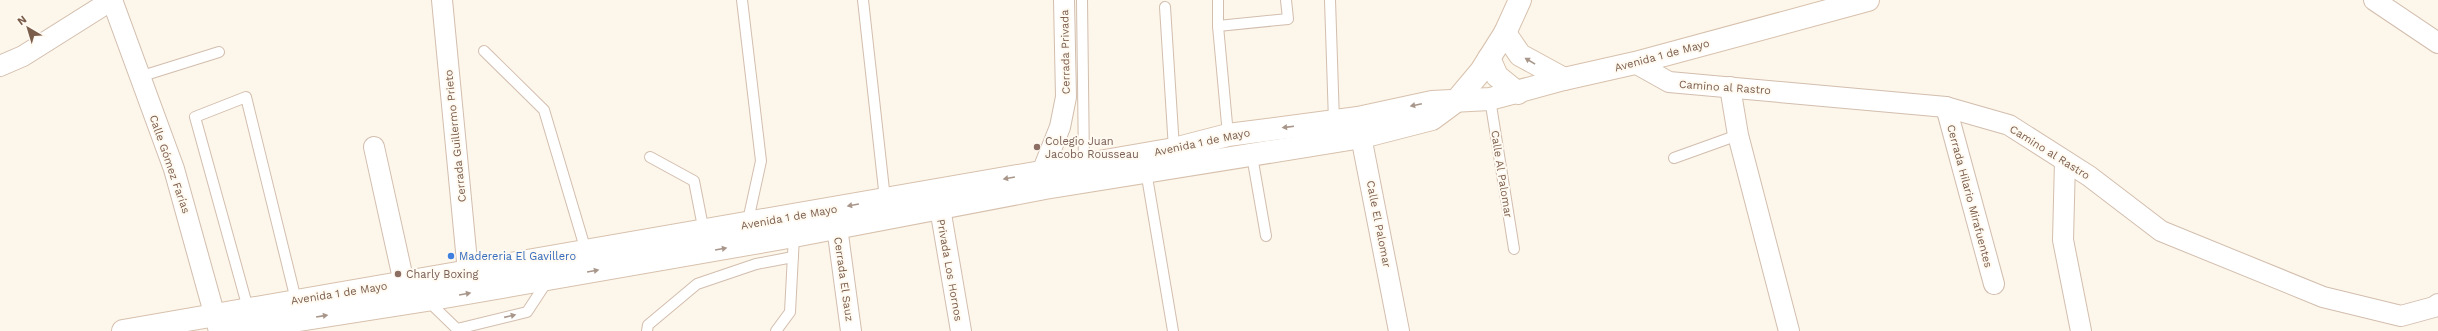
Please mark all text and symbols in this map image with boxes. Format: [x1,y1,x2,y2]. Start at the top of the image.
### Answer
north arrow [8,8,48,48]
street label: Cerrada Privada [1058,10,1073,94]
text: N [15,13,29,28]
street label: Avenida 1 de Mayo [1613,37,1711,74]
one-way arrow [1525,57,1535,65]
street label: Cerrada Guillermo Prieto [442,69,469,203]
street label: Camino al Rastro [1679,78,1771,97]
one-way arrow [1410,103,1422,109]
street label: Calle Gómez Farías [147,113,193,215]
street label: Camino al Rastro [2007,122,2092,182]
street label: Cerrada Hilario Mirafuentes [1944,123,1995,269]
one-way arrow [1282,124,1294,130]
street label: Avenida 1 de Mayo [1153,126,1251,159]
street label: Calle Al Palomar [1488,129,1515,219]
place label: Colegio Juan Jacobo Rousseau [1045,135,1139,161]
marker: Colegio Juan Jacobo Rousseau [1032,142,1042,152]
one-way arrow [1002,175,1015,181]
street label: Calle El Palomar [1364,179,1393,269]
one-way arrow [847,202,859,208]
street label: Avenida 1 de Mayo [740,203,838,232]
street label: Privada Los Hornos [934,218,965,322]
street label: Cerrada El Sauz [831,236,856,322]
one-way arrow [715,246,727,252]
place label: Madereria El Gavillero [459,250,576,263]
marker: Madereria El Gavillero [446,251,456,261]
place label: Charly Boxing [406,268,478,281]
one-way arrow [587,268,599,274]
marker: Charly Boxing [393,269,403,279]
street label: Avenida 1 de Mayo [290,279,388,308]
one-way arrow [458,291,471,297]
one-way arrow [316,313,328,319]
one-way arrow [503,313,516,319]

